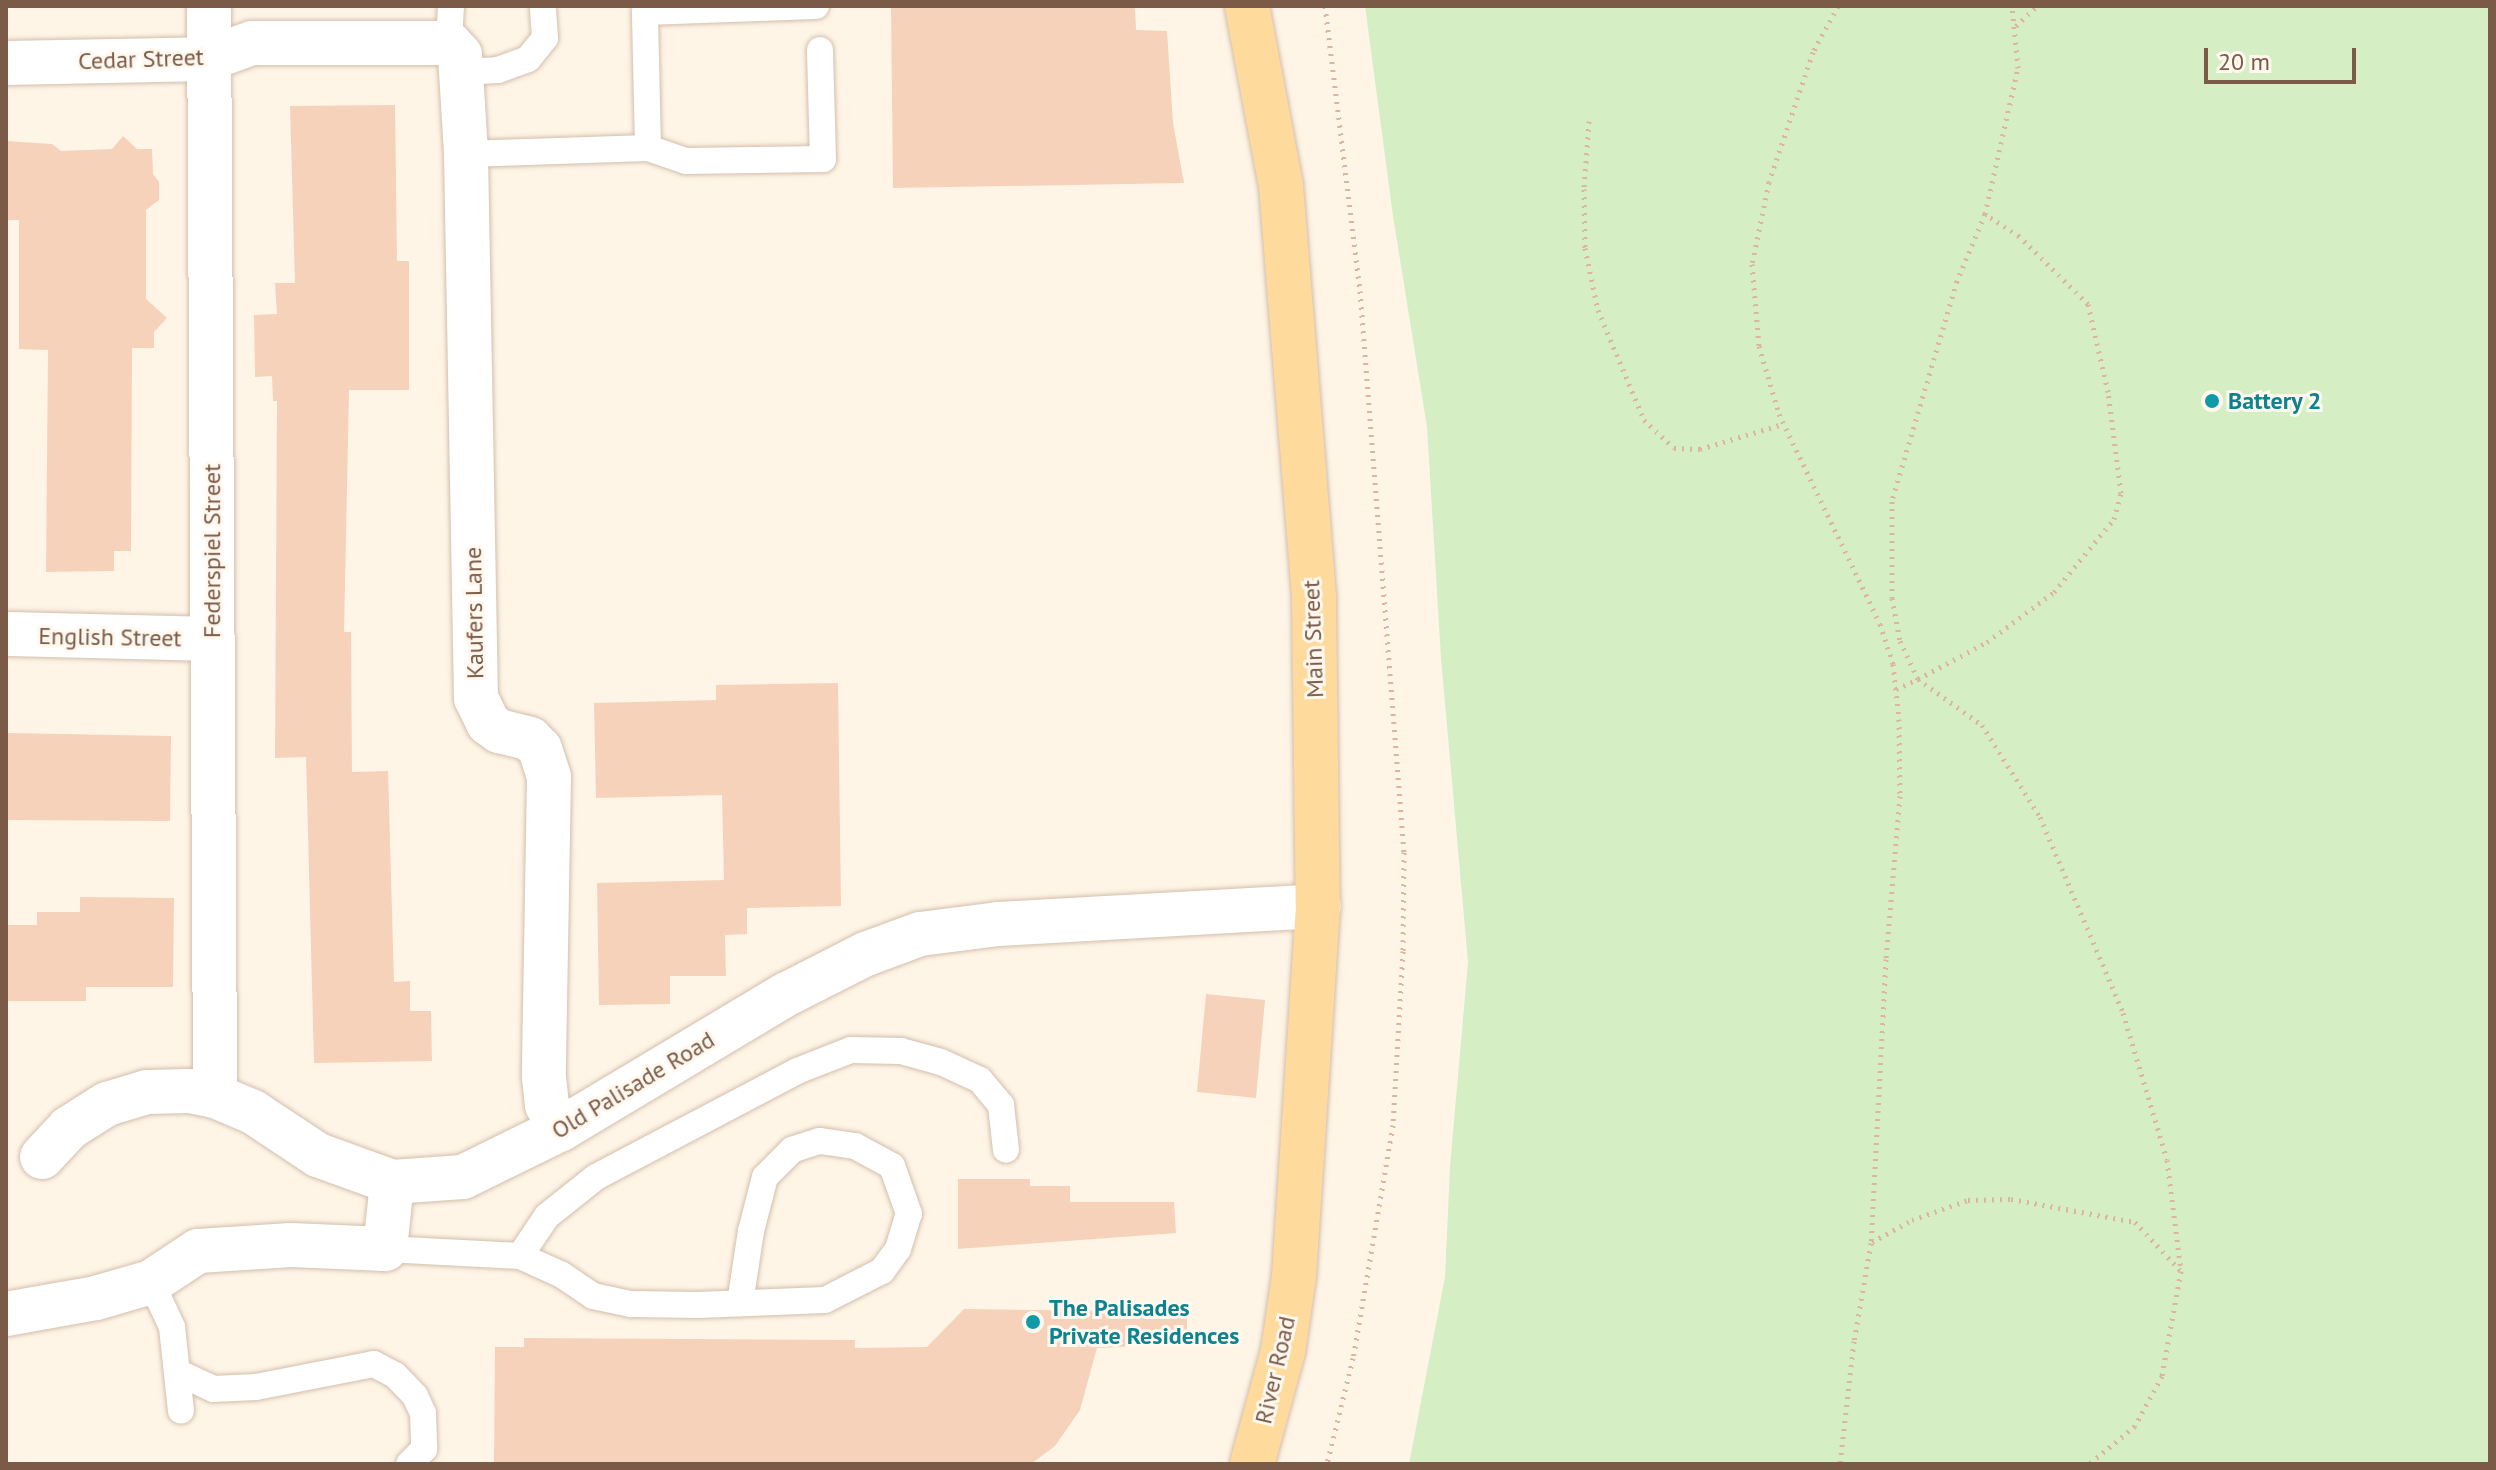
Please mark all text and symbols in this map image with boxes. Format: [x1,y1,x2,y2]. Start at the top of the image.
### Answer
scale bar [2208,32,2360,82]
street label: Cedar Street [78,42,204,76]
text: 20 m [2218,46,2270,77]
place label: Battery 2 [2228,387,2322,415]
marker: Battery 2 [2203,392,2221,410]
street label: Federspiel Street [198,464,226,638]
street label: Kaufers Lane [458,547,490,679]
street label: Main Street [1297,579,1329,699]
street label: English Street [38,621,182,653]
street label: Old Palisade Road [546,1025,720,1145]
place label: The Palisades Private Residences [1049,1294,1239,1350]
marker: The Palisades Private Residences [1024,1313,1042,1331]
street label: River Road [1249,1313,1301,1427]

